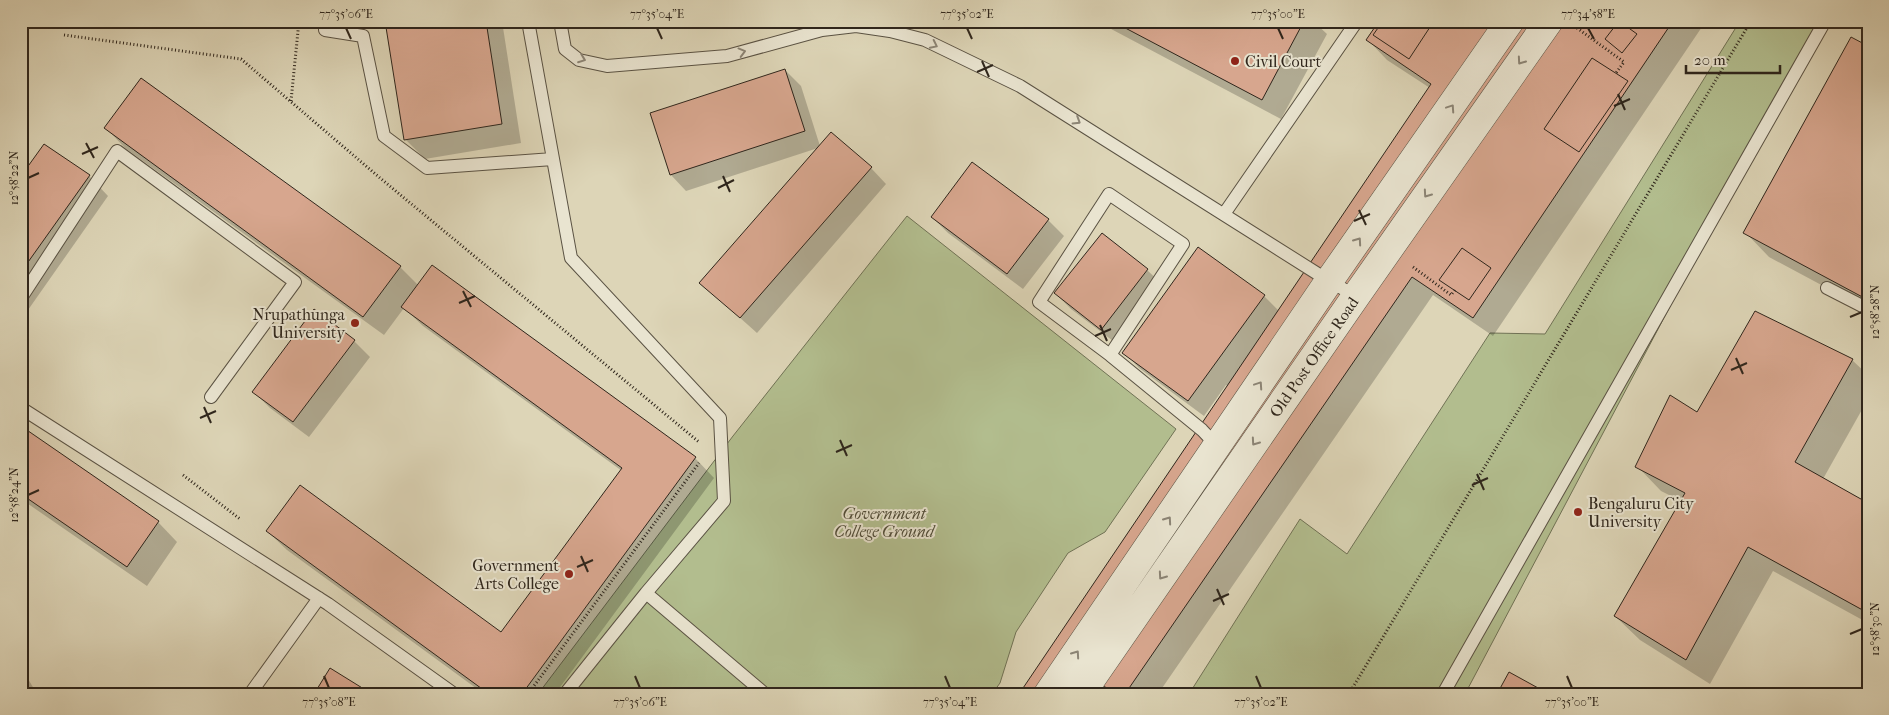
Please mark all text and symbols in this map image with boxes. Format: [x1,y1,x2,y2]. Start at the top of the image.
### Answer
text: 77°35'06"E [319,7,373,21]
text: 77°35'04"E [630,7,684,21]
text: 77°35'02"E [940,7,994,21]
text: 77°35'00"E [1251,7,1305,21]
text: 77°34'58"E [1561,7,1615,21]
one-way arrow [929,38,938,49]
scale bar [1686,42,1780,74]
one-way arrow [738,48,746,58]
text: 20 m [1694,51,1726,69]
place label: Civil Court [1245,52,1321,71]
one-way arrow [577,53,586,63]
marker: Civil Court [1229,55,1241,67]
one-way arrow [1518,55,1527,65]
one-way arrow [1445,104,1454,114]
one-way arrow [1071,115,1080,125]
text: 12°58'22"N [7,151,21,205]
one-way arrow [1424,188,1433,198]
one-way arrow [1352,238,1361,247]
text: 12°58'28"N [1868,285,1882,339]
street label: Old Post Office Road [1265,293,1363,421]
place label: Nrupathunga University [252,305,346,342]
marker: Nrupathunga University [349,317,361,329]
one-way arrow [1253,382,1262,391]
one-way arrow [1252,436,1261,446]
text: 12°58'24"N [7,467,21,523]
place label: Bengaluru City University [1588,494,1694,531]
park label: Government College Ground [834,504,936,541]
marker: Bengaluru City University [1572,506,1584,518]
one-way arrow [1162,516,1171,525]
place label: Government Arts College [472,556,559,593]
marker: Government Arts College [563,568,575,580]
one-way arrow [1159,570,1168,580]
text: 12°58'30"N [1868,602,1882,656]
one-way arrow [1070,650,1079,659]
text: 77°35'08"E [302,695,356,709]
text: 77°35'06"E [613,695,667,709]
text: 77°35'04"E [923,695,977,709]
text: 77°35'02"E [1234,695,1288,709]
text: 77°35'00"E [1545,695,1599,709]

